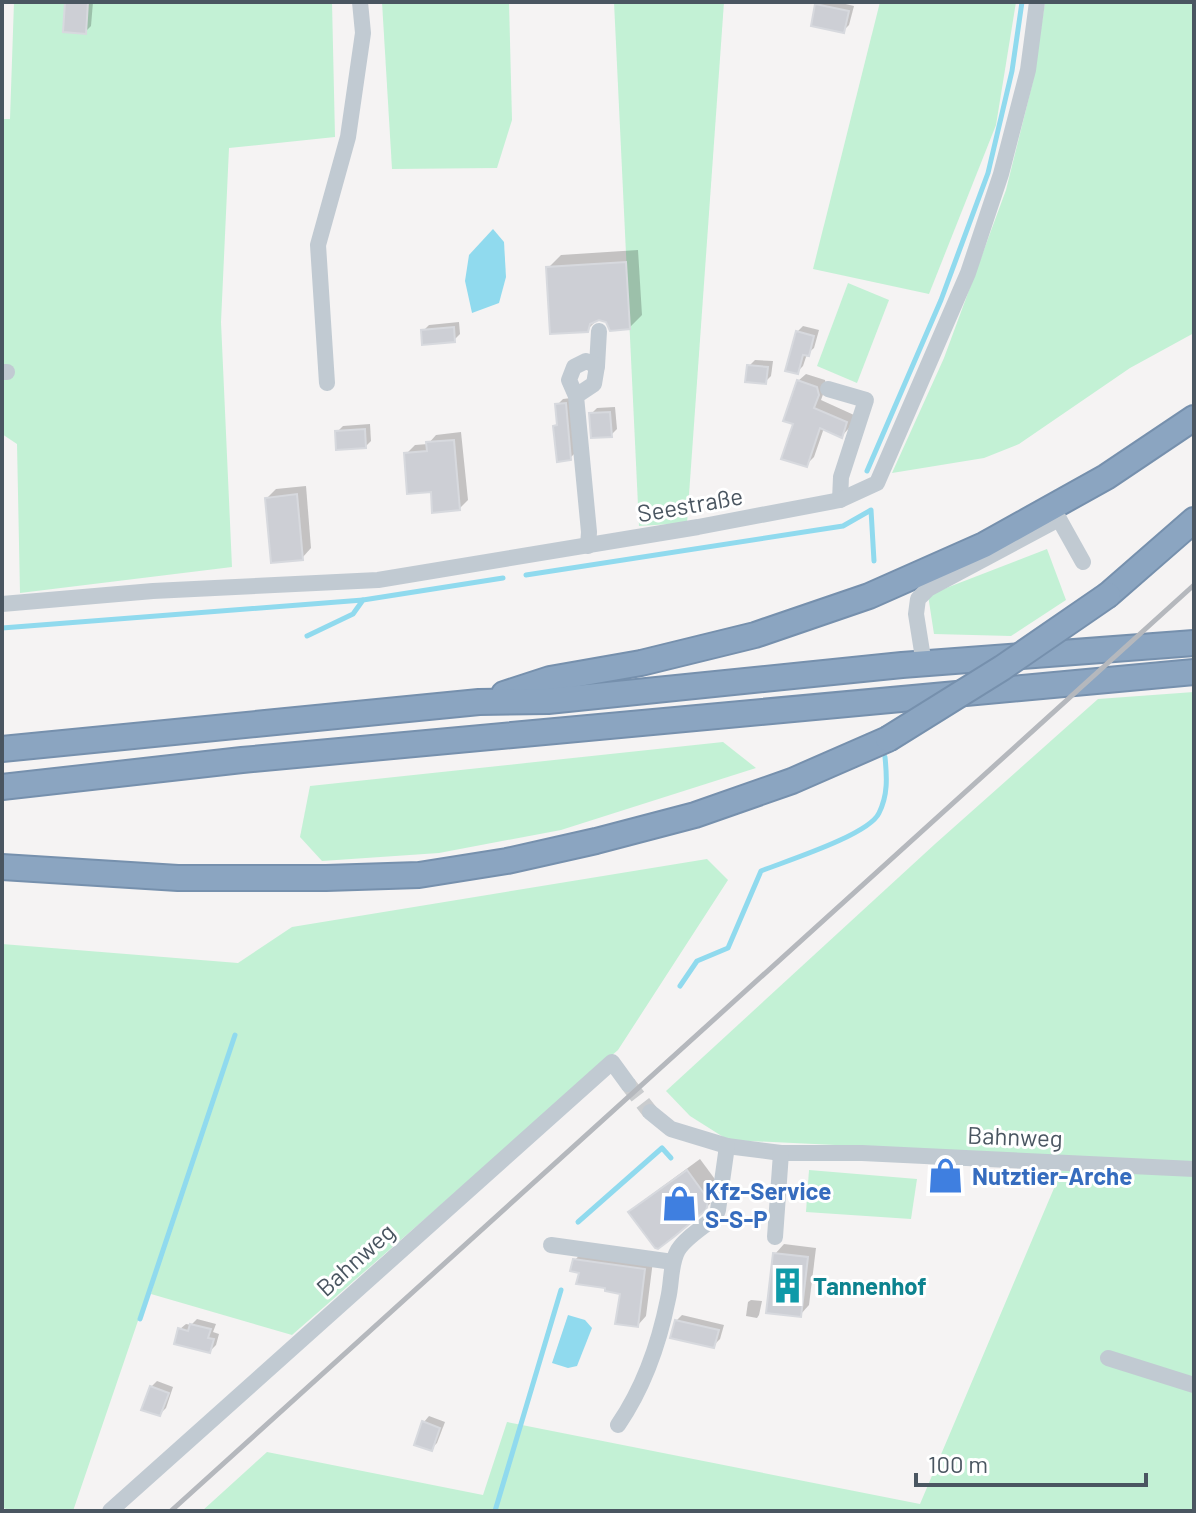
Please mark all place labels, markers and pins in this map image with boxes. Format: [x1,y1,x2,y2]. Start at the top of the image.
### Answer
shop icon: Nutztier-Arche [927,1156,965,1194]
place label: Nutztier-Arche [972,1161,1132,1190]
place label: Kfz-Service S-S-P [705,1176,831,1233]
shop icon: Kfz-Service S-S-P [660,1185,698,1223]
building icon: Tannenhof [768,1266,806,1304]
place label: Tannenhof [813,1271,927,1300]

